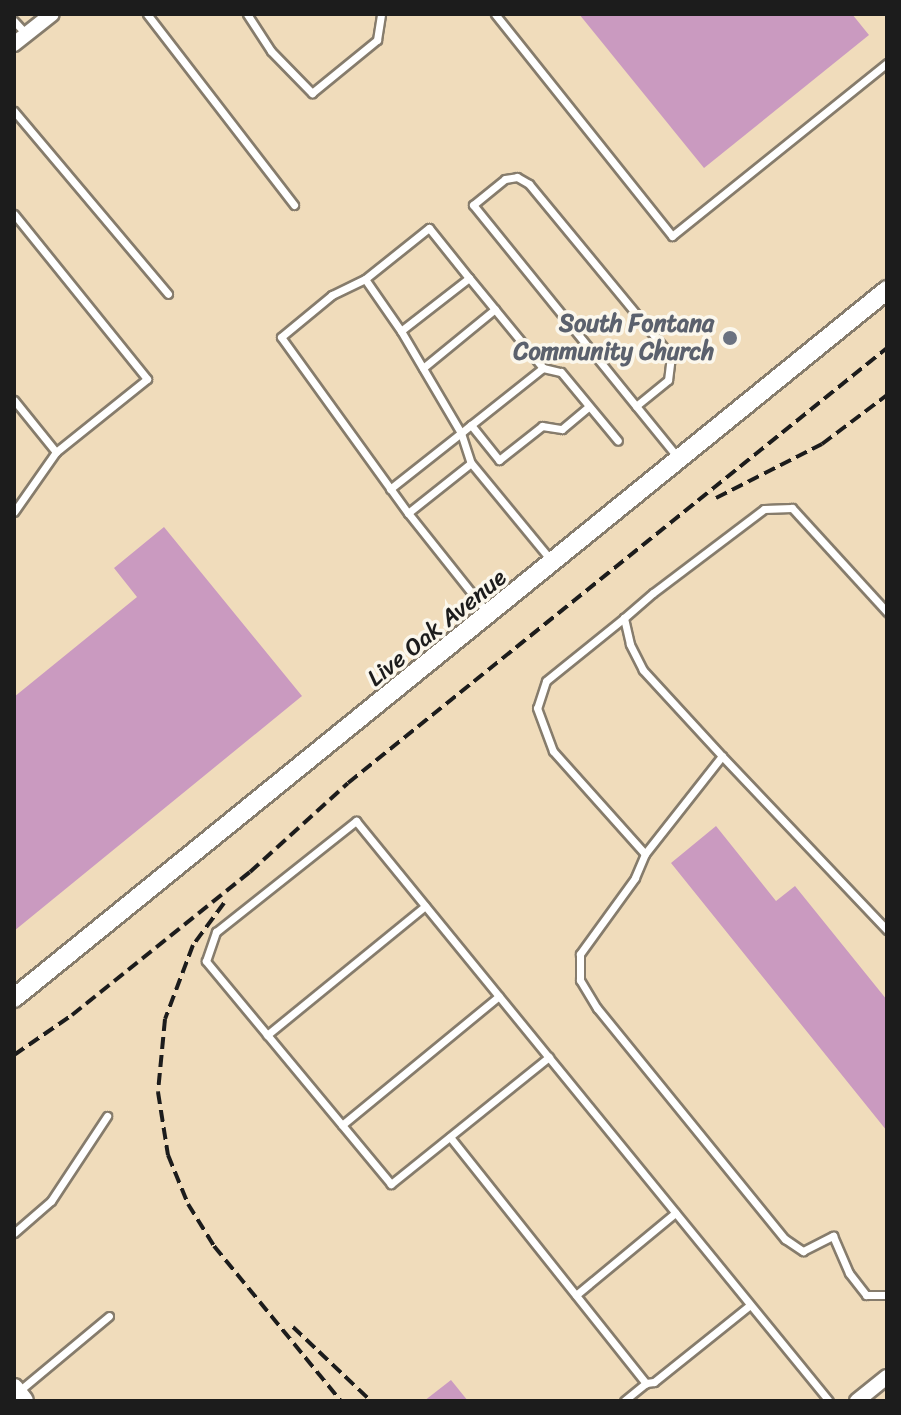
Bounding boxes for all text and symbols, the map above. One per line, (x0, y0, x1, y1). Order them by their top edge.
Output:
place label: South Fontana Community Church (513, 310, 714, 366)
marker: South Fontana Community Church (721, 329, 739, 347)
street label: Live Oak Avenue (362, 563, 512, 693)

